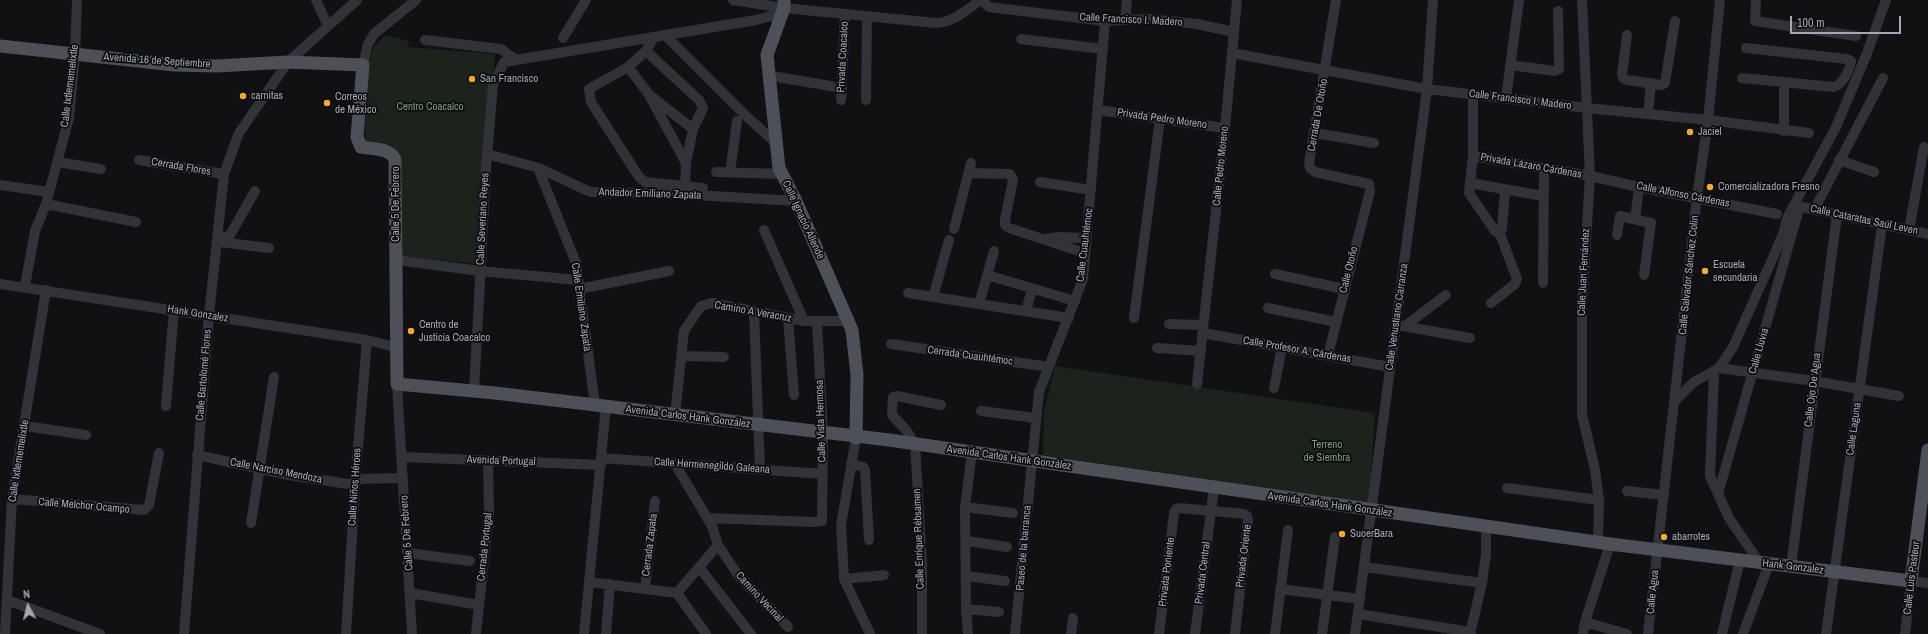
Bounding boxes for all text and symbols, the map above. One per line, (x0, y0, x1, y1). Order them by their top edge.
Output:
scale bar (1792, 8, 1903, 34)
street label: Calle Francisco I. Madero (1079, 11, 1183, 29)
text: 100 m (1797, 15, 1824, 31)
street label: Privada Coacalco (835, 21, 851, 93)
street label: Calle Ixtlememelixtle (58, 44, 82, 128)
street label: Avenida 16 de Septiembre (103, 51, 211, 71)
place label: San Francisco (480, 72, 538, 86)
marker: San Francisco (467, 74, 477, 84)
street label: Cerrada De Otoño (1305, 78, 1331, 152)
street label: Calle Francisco I. Madero (1468, 87, 1572, 113)
place label: carnitas (251, 89, 283, 103)
place label: Correos de México (335, 90, 377, 116)
marker: carnitas (238, 91, 248, 101)
marker: Correos de México (322, 98, 332, 108)
park label: Centro Coacalco (396, 100, 464, 114)
street label: Privada Pedro Moreno (1116, 106, 1208, 132)
street label: Calle Pedro Moreno (1210, 125, 1232, 207)
place label: Jaciel (1698, 125, 1722, 139)
marker: Jaciel (1685, 127, 1695, 137)
street label: Privada Lázaro Cárdenas (1479, 151, 1583, 181)
street label: Cerrada Flores (150, 155, 212, 179)
street label: Calle 5 De Febrero (389, 166, 403, 242)
street label: Calle Severiano Reyes (474, 173, 492, 265)
street label: Calle Ignacio Allende (779, 179, 827, 261)
street label: Calle Alfonso Cárdenas (1635, 179, 1731, 211)
place label: Comercializadora Fresno (1718, 180, 1820, 194)
marker: Comercializadora Fresno (1705, 182, 1715, 192)
street label: Andador Emiliano Zapata (598, 186, 702, 202)
street label: Calle Cataratas Saúl Leven (1809, 202, 1919, 238)
street label: Calle Cuauhtémoc (1074, 207, 1096, 283)
street label: Calle Salvador Sánchez Colín (1676, 215, 1702, 335)
street label: Calle Juan Fernández (1575, 228, 1593, 316)
street label: Calle Otoño (1337, 245, 1361, 295)
place label: Escuela secundaria (1713, 258, 1758, 284)
street label: Calle Emiliano Zapata (568, 262, 594, 352)
street label: Calle Venustiano Carranza (1383, 263, 1411, 371)
marker: Escuela secundaria (1700, 266, 1710, 276)
street label: Camino A Veracruz (713, 299, 793, 325)
street label: Hank Gonzalez (167, 303, 229, 325)
place label: Centro de Justicia Coacalco (419, 318, 490, 344)
marker: Centro de Justicia Coacalco (406, 326, 416, 336)
street label: Calle Lluvia (1746, 327, 1772, 375)
street label: Calle Bartolomé Flores (193, 329, 215, 421)
street label: Calle Profesor A. Cárdenas (1242, 334, 1352, 366)
street label: Cerrada Cuauhtémoc (926, 343, 1014, 369)
street label: Calle Ojo De Agua (1802, 352, 1824, 428)
street label: Calle Vista Hermosa (813, 380, 829, 462)
street label: Calle Laguna (1844, 402, 1864, 456)
street label: Avenida Carlos Hank González (625, 403, 751, 431)
street label: Calle Ixtlememelixtle (6, 419, 32, 503)
park label: Terreno de Siembra (1304, 438, 1350, 464)
street label: Avenida Carlos Hank González (946, 443, 1072, 473)
street label: Calle Niños Héroes (346, 448, 364, 526)
street label: Avenida Portugal (466, 453, 536, 469)
street label: Calle Hermenegildo Galeana (654, 455, 770, 477)
street label: Calle Narciso Mendoza (229, 456, 323, 486)
street label: Calle Enrique Rébsamen (911, 488, 927, 590)
street label: Avenida Carlos Hank González (1267, 490, 1393, 520)
street label: Calle Melchor Ocampo (38, 495, 130, 517)
street label: Calle 5 De Febrero (398, 495, 416, 571)
street label: Paseo de la barranca (1014, 505, 1034, 591)
street label: Cerrada Portugal (475, 512, 495, 582)
street label: Cerrada Zapata (640, 513, 660, 577)
street label: Privada Oriente (1234, 524, 1254, 588)
place label: SuoerBara (1350, 527, 1393, 541)
marker: SuoerBara (1337, 529, 1347, 539)
place label: abarrotes (1672, 530, 1710, 544)
marker: abarrotes (1659, 532, 1669, 542)
street label: Privada Poniente (1156, 537, 1178, 607)
street label: Privada Central (1193, 541, 1213, 605)
street label: Calle Luis Pasteur (1901, 541, 1923, 615)
street label: Hank Gonzalez (1762, 557, 1824, 577)
street label: Camino Vecinal (732, 569, 786, 625)
street label: Calle Agua (1644, 569, 1662, 615)
north arrow (8, 586, 48, 626)
text: N (22, 587, 31, 601)

